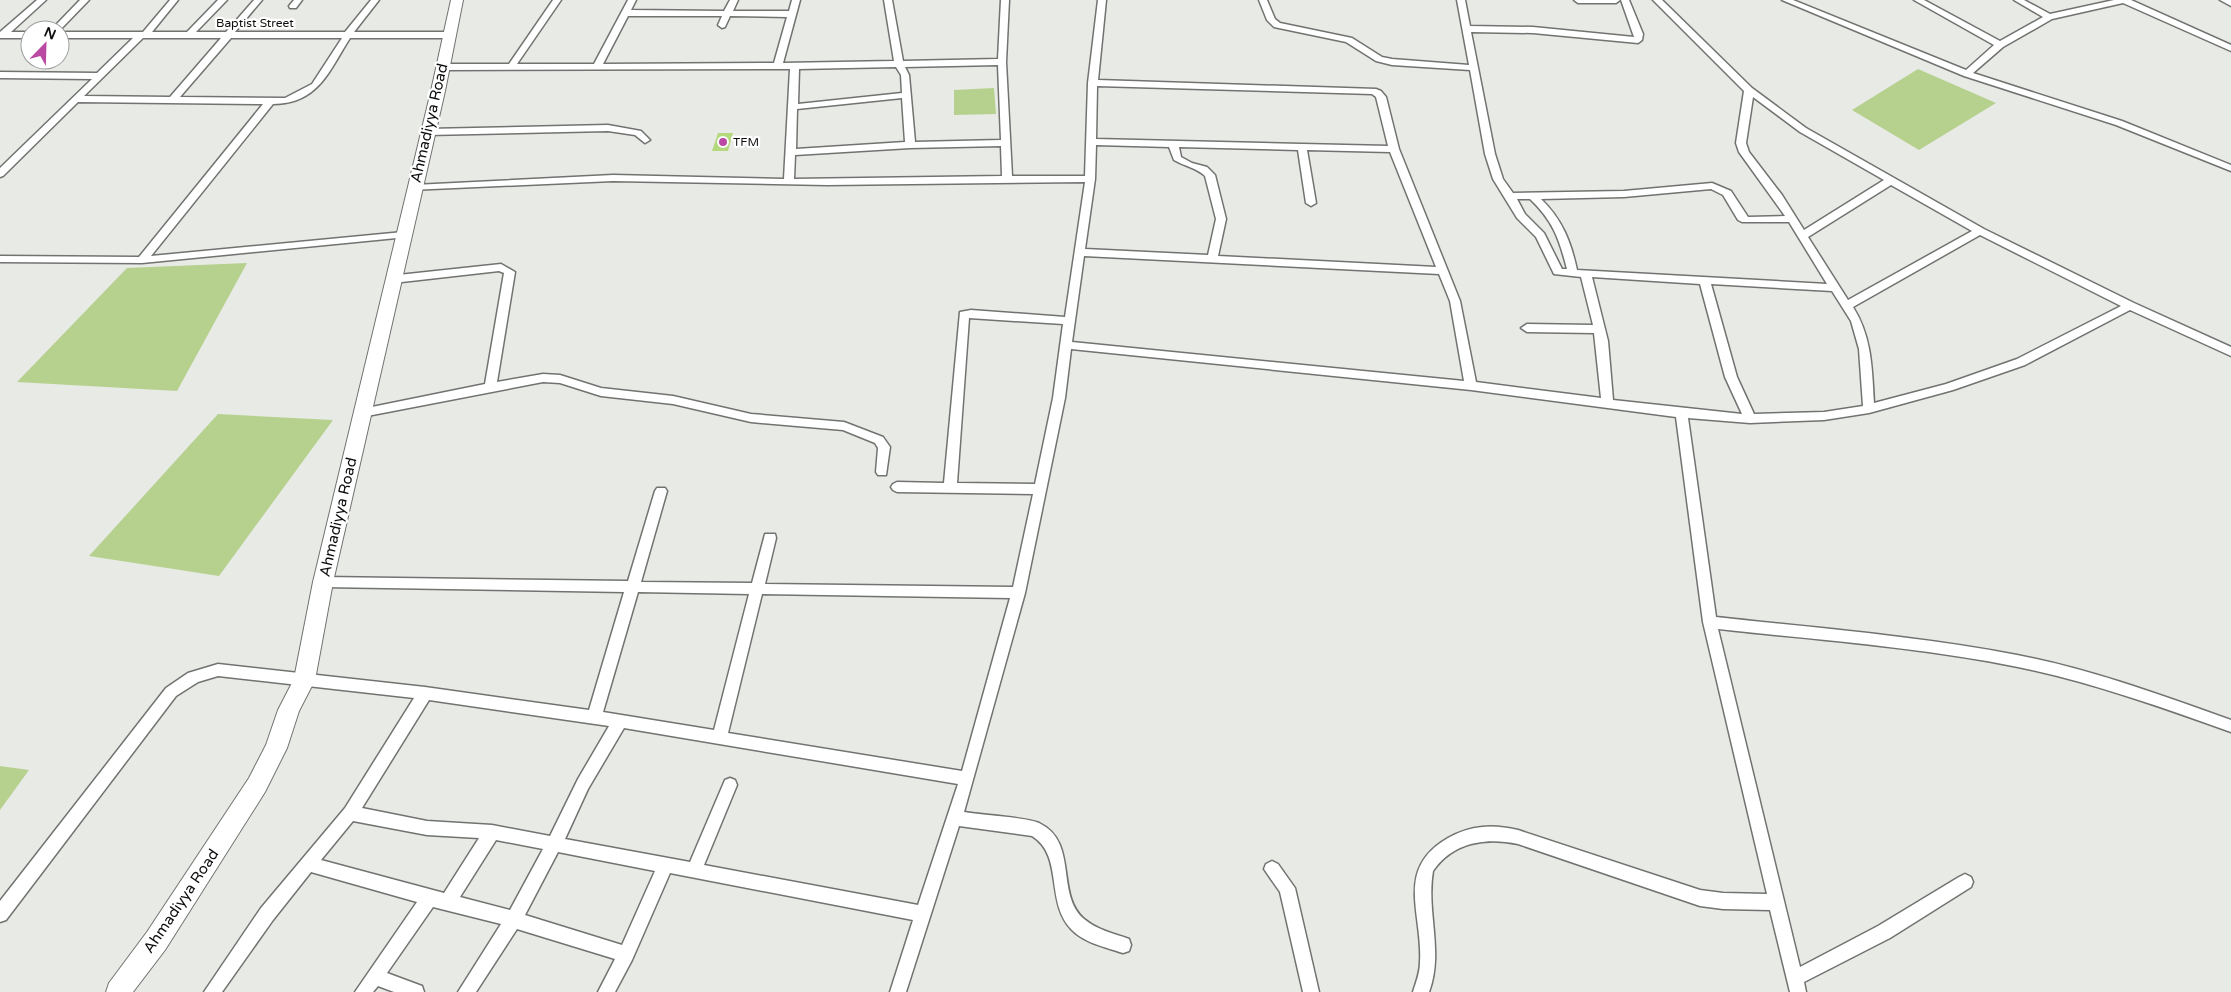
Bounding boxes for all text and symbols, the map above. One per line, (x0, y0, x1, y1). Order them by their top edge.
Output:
street label: Baptist Street (216, 16, 294, 30)
north arrow (20, 20, 70, 70)
text: N (41, 23, 58, 44)
street label: Ahmadiyya Road (407, 62, 451, 184)
place label: TFM (733, 135, 759, 149)
marker: TFM (717, 136, 729, 148)
street label: Ahmadiyya Road (316, 456, 360, 578)
street label: Ahmadiyya Road (140, 846, 222, 956)

